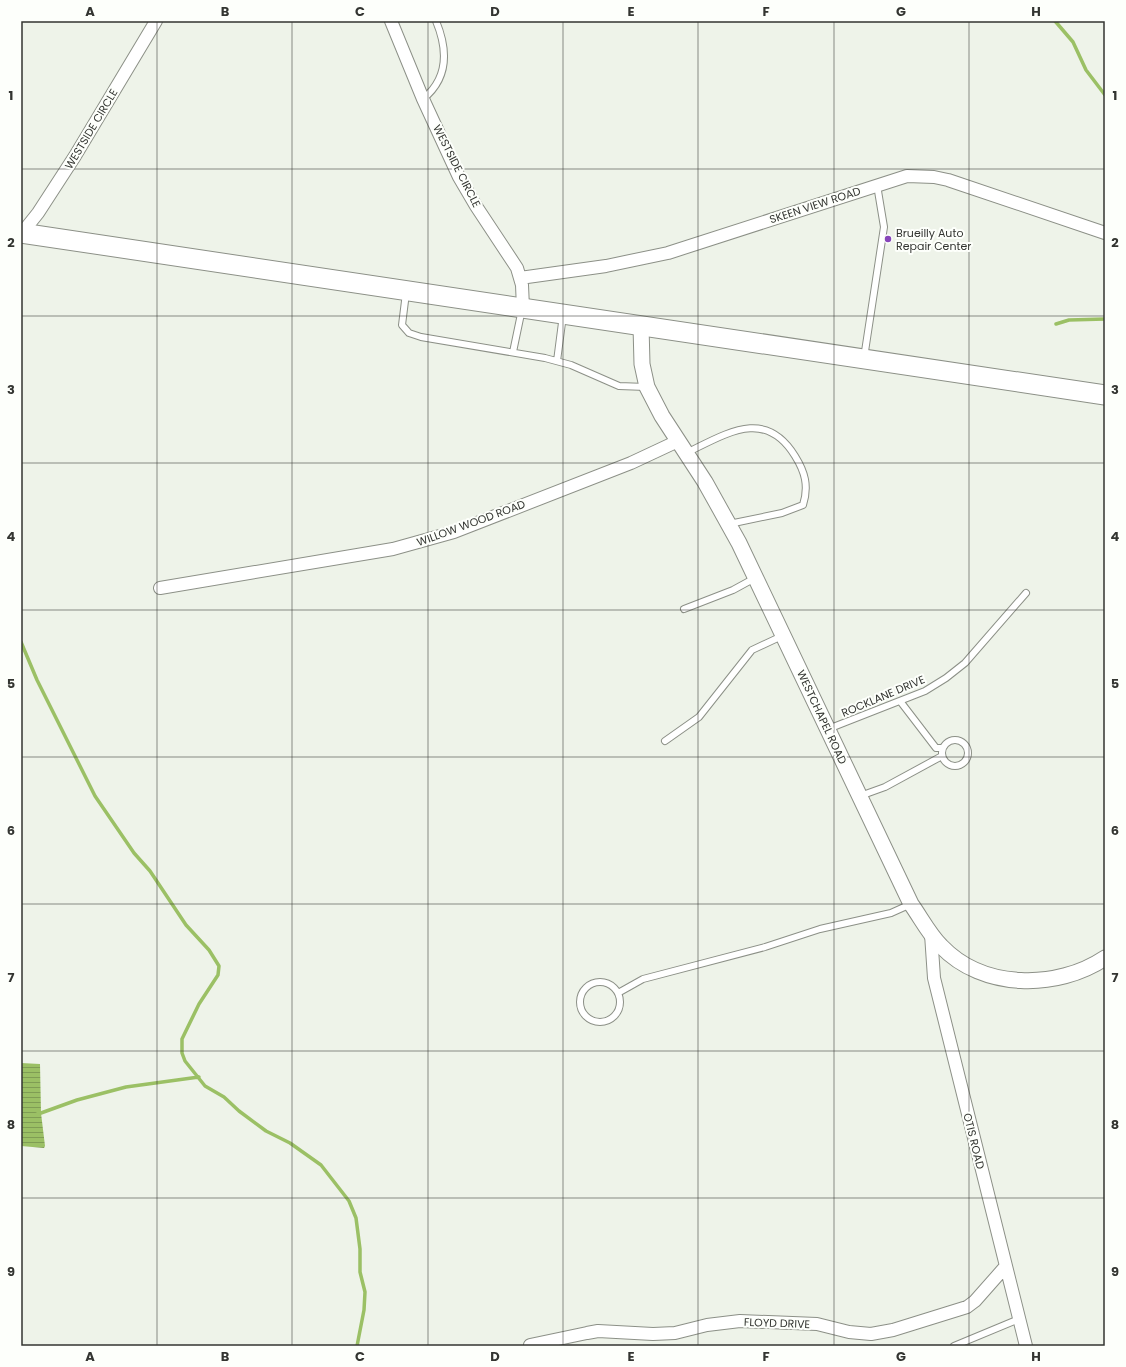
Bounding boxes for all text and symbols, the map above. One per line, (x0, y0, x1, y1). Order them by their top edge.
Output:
text: A (85, 2, 95, 21)
text: B (221, 2, 230, 21)
text: C (355, 2, 365, 21)
text: D (490, 2, 500, 21)
text: E (627, 2, 635, 21)
text: F (762, 2, 770, 21)
text: G (896, 2, 906, 21)
text: H (1031, 2, 1041, 21)
text: 1 (9, 86, 13, 105)
street label: WESTSIDE CIRCLE (61, 86, 121, 172)
text: 1 (1113, 86, 1117, 105)
street label: WESTSIDE CIRCLE (429, 122, 485, 210)
street label: SKEEN VIEW ROAD (767, 183, 863, 227)
place label: Brueilly Auto Repair Center (896, 225, 971, 254)
text: 2 (7, 233, 15, 252)
text: 2 (1111, 233, 1119, 252)
marker: Brueilly Auto Repair Center (883, 234, 893, 244)
text: 3 (7, 380, 15, 399)
text: 3 (1111, 380, 1119, 399)
street label: WILLOW WOOD ROAD (414, 496, 528, 550)
text: 4 (7, 527, 16, 546)
text: 4 (1111, 527, 1120, 546)
street label: WESTCHAPEL ROAD (793, 667, 851, 767)
street label: ROCKLANE DRIVE (839, 671, 927, 721)
text: 5 (7, 674, 15, 693)
text: 5 (1111, 674, 1119, 693)
text: 6 (7, 821, 15, 840)
text: 6 (1111, 821, 1119, 840)
text: 7 (8, 968, 15, 987)
text: 7 (1112, 968, 1119, 987)
street label: OTIS ROAD (959, 1111, 989, 1171)
text: 8 (7, 1115, 15, 1134)
text: 8 (1111, 1115, 1119, 1134)
text: 9 (7, 1262, 15, 1281)
text: 9 (1111, 1262, 1119, 1281)
street label: FLOYD DRIVE (744, 1314, 810, 1332)
text: A (85, 1347, 95, 1366)
text: B (221, 1347, 230, 1366)
text: C (355, 1347, 365, 1366)
text: D (490, 1347, 500, 1366)
text: E (627, 1347, 635, 1366)
text: F (762, 1347, 770, 1366)
text: G (896, 1347, 906, 1366)
text: H (1031, 1347, 1041, 1366)

